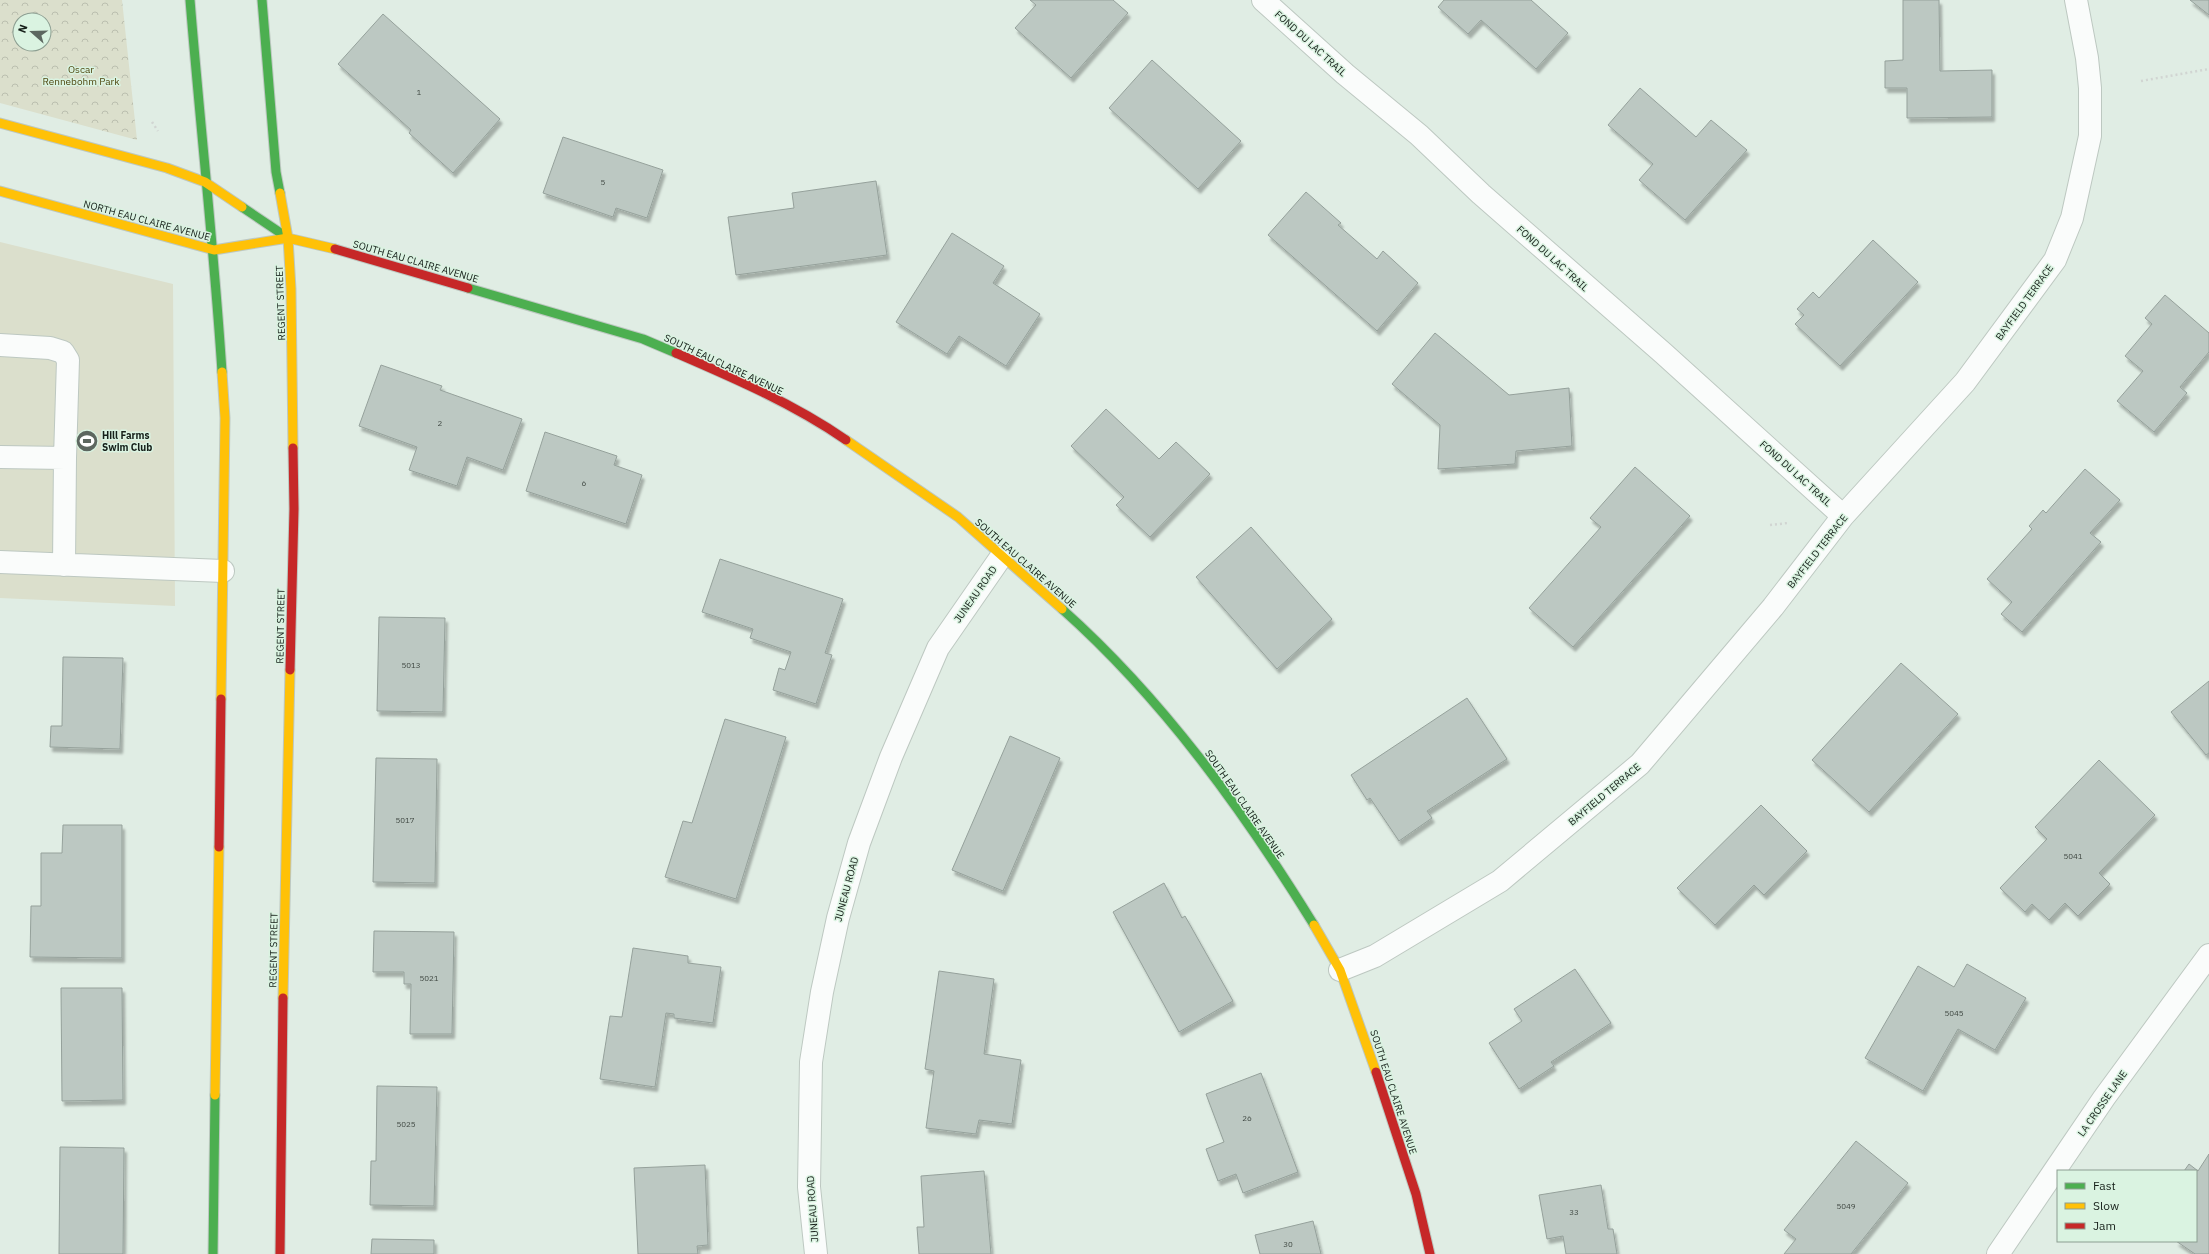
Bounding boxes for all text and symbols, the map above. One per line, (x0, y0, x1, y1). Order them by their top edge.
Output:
street label: FOND DU LAC TRAIL (1272, 8, 1349, 79)
north arrow (12, 12, 52, 52)
text: N (15, 22, 31, 35)
park label: Oscar Rennebohm Park (43, 63, 120, 88)
house number: 1 (417, 87, 422, 97)
house number: 5 (601, 177, 606, 187)
street label: NORTH EAU CLAIRE AVENUE (82, 197, 212, 244)
street label: FOND DU LAC TRAIL (1514, 223, 1591, 294)
street label: SOUTH EAU CLAIRE AVENUE (352, 237, 480, 286)
street label: BAYFIELD TERRACE (1993, 262, 2056, 343)
street label: REGENT STREET (273, 265, 288, 341)
street label: SOUTH EAU CLAIRE AVENUE (662, 331, 786, 398)
house number: 2 (438, 418, 443, 428)
sports icon: Hill Farms Swim Club (74, 428, 100, 454)
place label: Hill Farms Swim Club (102, 429, 152, 454)
street label: FOND DU LAC TRAIL (1757, 438, 1834, 509)
house number: 6 (582, 478, 587, 488)
street label: BAYFIELD TERRACE (1784, 512, 1850, 591)
street label: SOUTH EAU CLAIRE AVENUE (972, 516, 1079, 611)
street label: JUNEAU ROAD (951, 563, 1000, 625)
street label: REGENT STREET (273, 588, 288, 664)
house number: 5013 (401, 660, 421, 670)
street label: SOUTH EAU CLAIRE AVENUE (1202, 747, 1287, 861)
street label: BAYFIELD TERRACE (1566, 760, 1643, 828)
house number: 5017 (395, 815, 415, 825)
house number: 5041 (2063, 851, 2083, 861)
street label: JUNEAU ROAD (832, 855, 861, 923)
street label: REGENT STREET (266, 912, 281, 988)
house number: 5021 (419, 973, 439, 983)
house number: 5045 (1944, 1008, 1964, 1018)
street label: SOUTH EAU CLAIRE AVENUE (1367, 1028, 1420, 1156)
street label: LA CROSSE LANE (2075, 1068, 2130, 1139)
house number: 26 (1242, 1113, 1252, 1123)
house number: 5025 (396, 1119, 416, 1129)
legend (2057, 1170, 2197, 1242)
street label: JUNEAU ROAD (804, 1175, 821, 1243)
text: Fast (2093, 1178, 2116, 1193)
text: Slow (2093, 1198, 2119, 1213)
house number: 5049 (1836, 1201, 1856, 1211)
house number: 33 (1569, 1207, 1579, 1217)
text: Jam (2093, 1218, 2116, 1233)
house number: 30 (1283, 1239, 1293, 1249)

